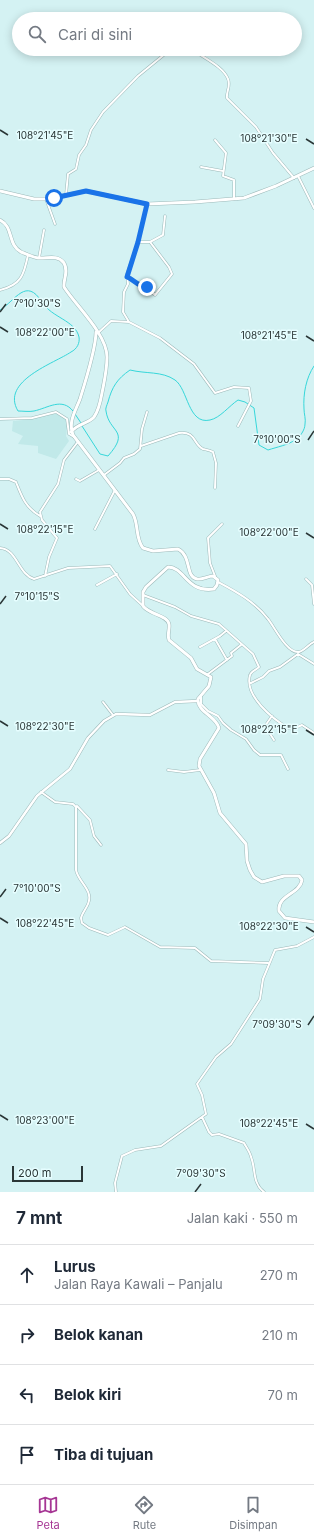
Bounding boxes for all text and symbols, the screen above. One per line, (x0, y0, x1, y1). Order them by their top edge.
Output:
search box (12, 12, 302, 56)
icon: search (26, 23, 48, 45)
text: Cari di sini (58, 25, 132, 44)
text: 108°21'45"E (17, 129, 73, 141)
text: 108°21'30"E (240, 132, 298, 144)
route start (45, 189, 63, 207)
route end (138, 278, 156, 296)
text: 7°10'30"S (13, 297, 61, 309)
text: 108°22'00"E (15, 326, 75, 338)
text: 108°21'45"E (241, 329, 297, 341)
text: 7°10'00"S (253, 433, 301, 445)
text: 108°22'15"E (17, 523, 73, 535)
text: 108°22'00"E (239, 526, 299, 538)
text: 7°10'15"S (15, 590, 59, 602)
text: 108°22'30"E (15, 720, 75, 732)
text: 108°22'15"E (241, 723, 297, 735)
text: 7°10'00"S (13, 882, 61, 894)
text: 108°22'45"E (16, 917, 74, 929)
text: 108°22'30"E (239, 920, 299, 932)
text: 7°09'30"S (252, 1018, 302, 1030)
text: 108°23'00"E (15, 1114, 75, 1126)
text: 108°22'45"E (240, 1117, 298, 1129)
scale bar (12, 1164, 83, 1183)
text: 200 m (18, 1166, 51, 1180)
text: 7°09'30"S (176, 1167, 226, 1179)
text: 7 mnt (16, 1208, 62, 1228)
text: Jalan kaki · 550 m (187, 1210, 298, 1226)
text: Lurus (54, 1257, 96, 1276)
icon: ahead (16, 1264, 38, 1286)
text: 270 m (260, 1267, 298, 1283)
text: Jalan Raya Kawali – Panjalu (54, 1276, 223, 1292)
icon: right (16, 1324, 38, 1346)
text: Belok kanan (54, 1325, 143, 1344)
text: 210 m (262, 1327, 298, 1343)
icon: left (16, 1384, 38, 1406)
text: Belok kiri (54, 1385, 121, 1404)
text: 70 m (268, 1387, 298, 1403)
icon: arrive (16, 1444, 38, 1466)
text: Tiba di tujuan (54, 1445, 153, 1464)
tab: Peta (37, 1494, 60, 1532)
tab: Rute (133, 1494, 156, 1532)
tab: Disimpan (229, 1494, 277, 1532)

